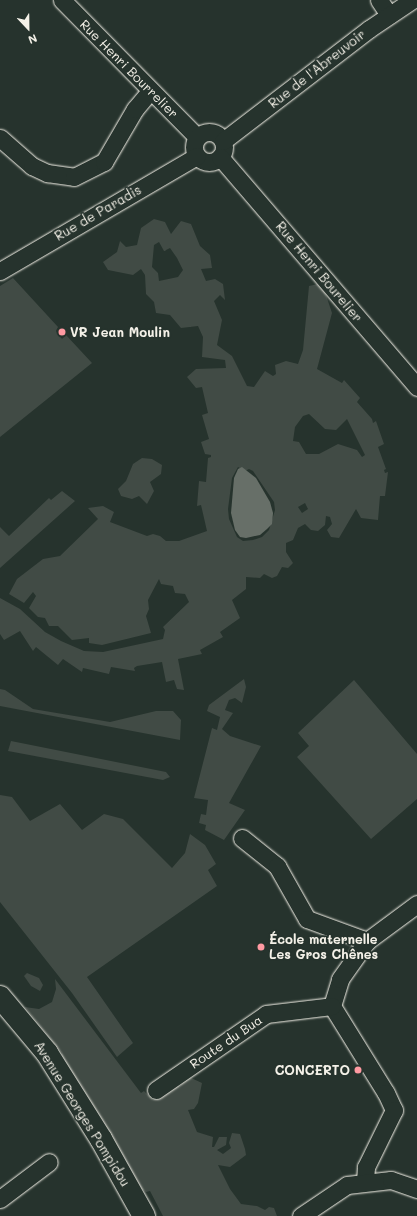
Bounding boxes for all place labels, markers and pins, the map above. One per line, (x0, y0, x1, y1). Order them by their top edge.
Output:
place label: VR Jean Moulin (70, 324, 170, 340)
marker: VR Jean Moulin (57, 327, 67, 337)
place label: École maternelle Les Gros Chênes (269, 932, 378, 963)
marker: École maternelle Les Gros Chênes (256, 942, 266, 952)
place label: CONCERTO (275, 1062, 350, 1078)
marker: CONCERTO (353, 1065, 363, 1075)

